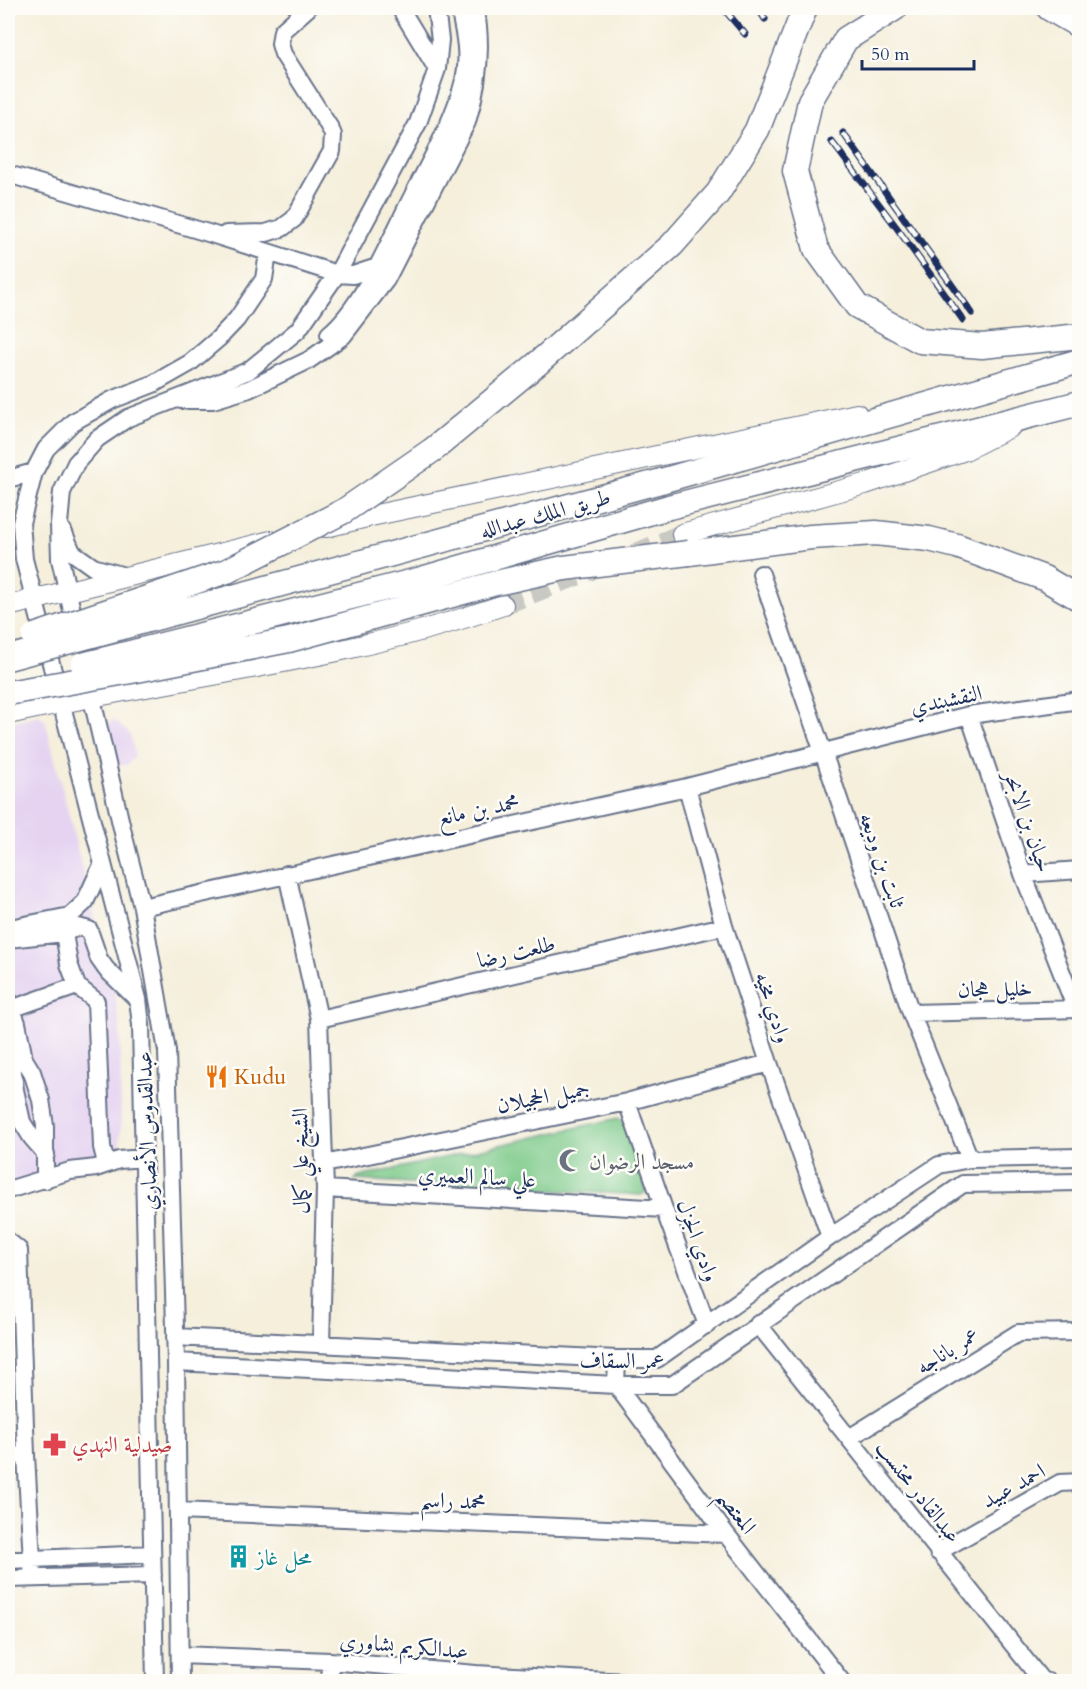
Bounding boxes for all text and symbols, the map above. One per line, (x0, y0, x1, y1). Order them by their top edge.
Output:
scale bar (862, 33, 974, 71)
text: 50 m (871, 42, 910, 67)
street label: طريق الملك عبدالله (477, 482, 614, 546)
street label: النقشبندي (908, 678, 985, 724)
street label: حيان بن الابحر (996, 764, 1060, 876)
street label: محمد بن مانع (434, 787, 523, 837)
street label: ثابت بن وديعه (852, 809, 913, 913)
street label: طلعت رضا (474, 928, 558, 976)
street label: وادي مخيه (746, 968, 799, 1047)
street label: خليل هجان (957, 973, 1033, 1005)
street label: عبدالقدوس الأنصاري (128, 1051, 167, 1211)
place label: Kudu (234, 1062, 286, 1092)
restaurant icon: Kudu (203, 1063, 229, 1089)
street label: جميل الحجيلان (494, 1073, 592, 1121)
street label: الشيخ علي كمال (285, 1107, 323, 1214)
place label: مسجد الرضوان (589, 1147, 694, 1177)
mosque icon: مسجد الرضوان (558, 1148, 584, 1174)
street label: علي سالم العميري (417, 1159, 537, 1201)
street label: وادي الجزل (667, 1195, 727, 1286)
street label: عمر باناجه (910, 1320, 985, 1382)
street label: عمر السقاف (579, 1346, 665, 1376)
place label: صيدلية النهدي (72, 1430, 172, 1462)
pharmacy icon: صيدلية النهدي (41, 1431, 67, 1457)
street label: عبدالقادر محتسب (868, 1434, 968, 1549)
street label: احمد عبيد (976, 1456, 1051, 1516)
street label: المعتصم (704, 1483, 763, 1544)
street label: محمد راسم (419, 1485, 486, 1523)
place label: محل غاز (254, 1543, 312, 1573)
building icon: محل غاز (225, 1544, 251, 1570)
street label: عبدالكريم بشاوري (338, 1625, 470, 1671)

